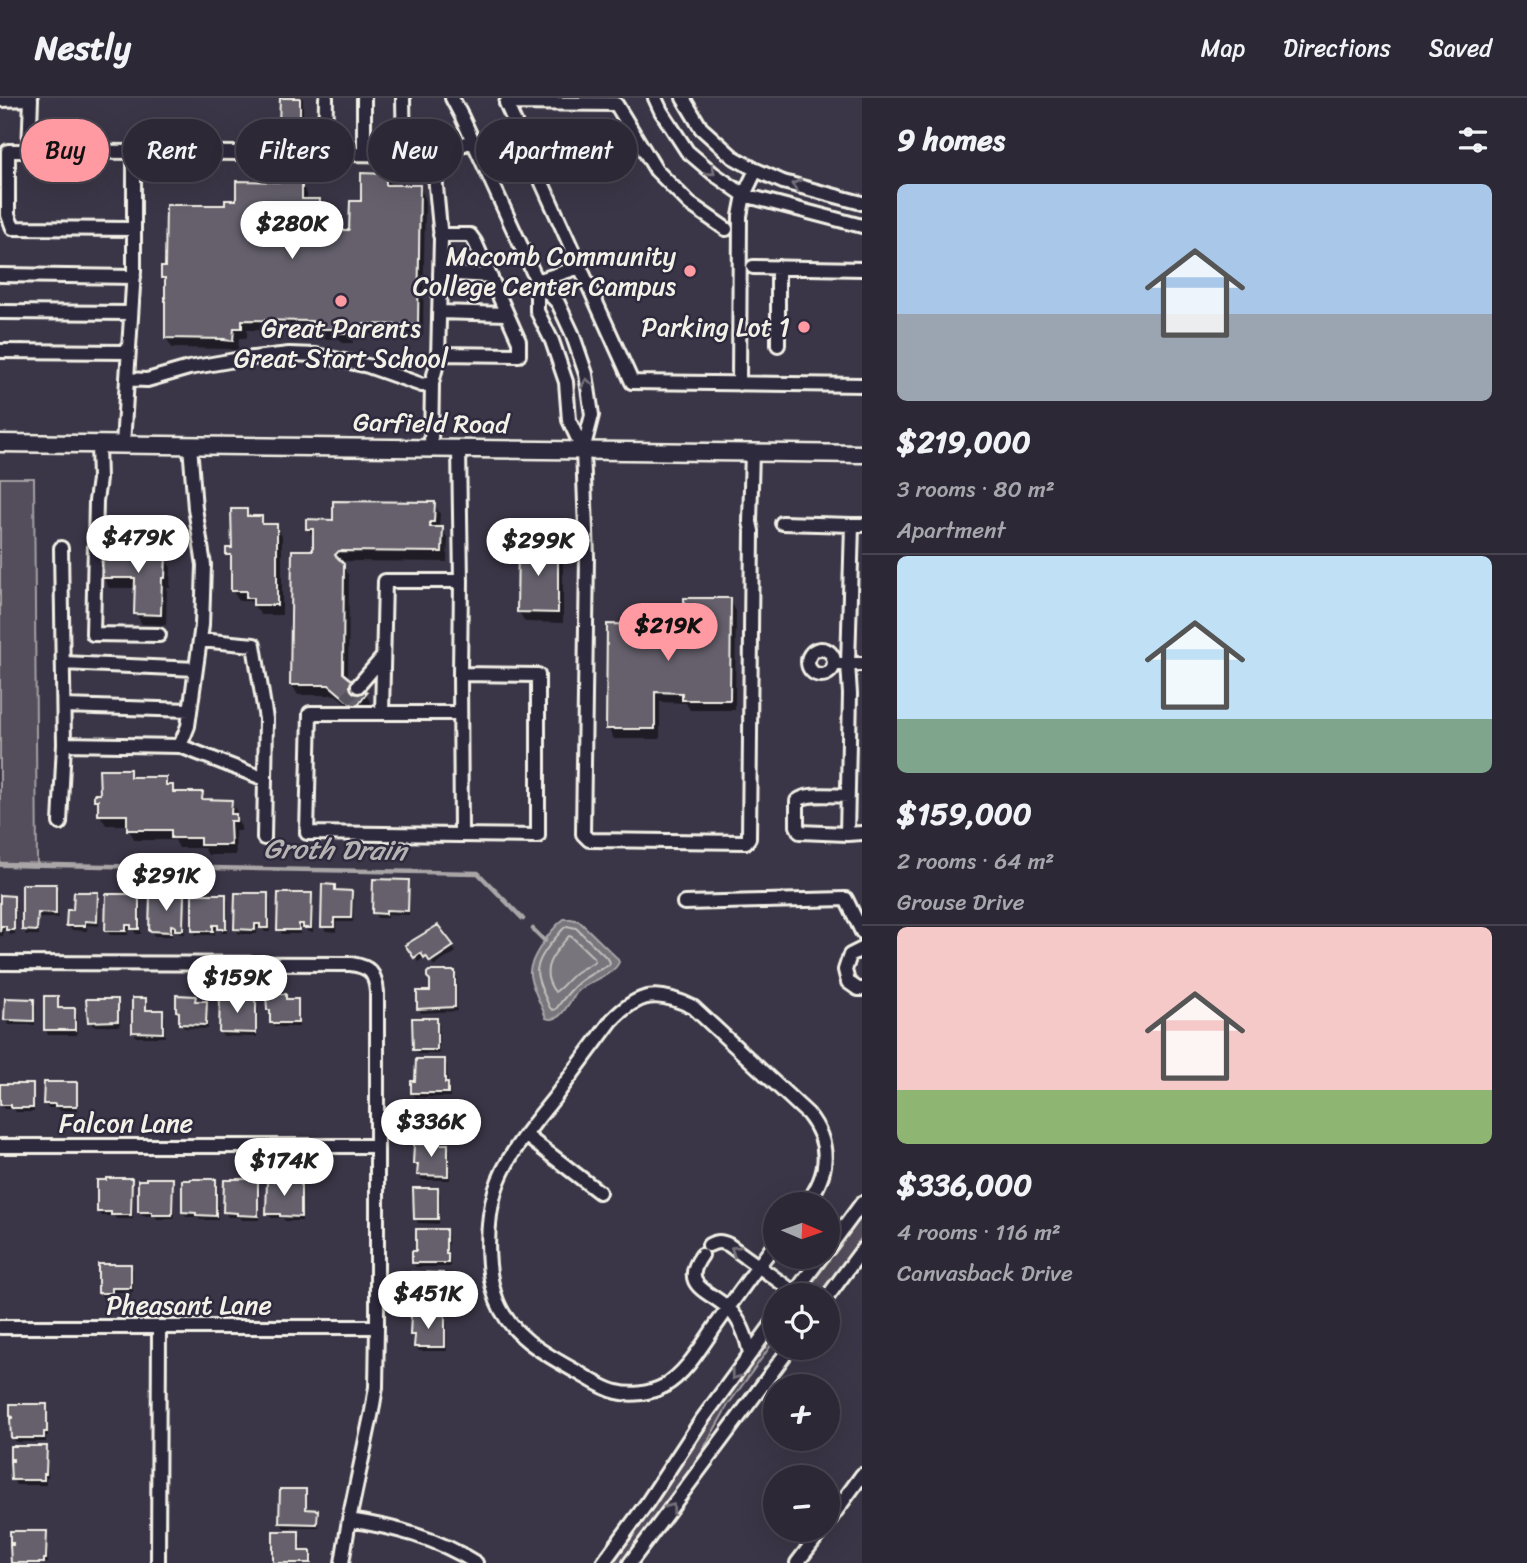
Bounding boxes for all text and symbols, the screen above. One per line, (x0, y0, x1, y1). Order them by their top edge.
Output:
text: Nestly (35, 19, 131, 77)
text: Map (1201, 27, 1245, 69)
text: Directions (1283, 27, 1391, 69)
text: Saved (1429, 27, 1492, 69)
text: 9 homes (897, 113, 1005, 167)
chip: Buy (21, 119, 109, 182)
chip: Rent (123, 119, 222, 182)
chip: Filters (236, 119, 354, 182)
chip: New (368, 119, 462, 182)
chip: Apartment (476, 119, 637, 182)
icon: filters (1454, 121, 1492, 159)
one-way arrow (702, 163, 715, 175)
one-way arrow (790, 179, 802, 193)
pin: $280K (243, 202, 341, 261)
text: $280K (256, 203, 328, 244)
icon: home (1132, 230, 1258, 356)
place label: Macomb Community College Center Campus (413, 233, 676, 309)
marker: Macomb Community College Center Campus (682, 263, 698, 279)
marker: Great Parents Great Start School (333, 293, 349, 309)
place label: Parking Lot 1 (641, 304, 790, 350)
place label: Great Parents Great Start School (234, 305, 449, 381)
marker: Parking Lot 1 (796, 319, 812, 335)
one-way arrow (580, 377, 595, 389)
street label: Garfield Road (353, 399, 512, 447)
text: $219,000 (897, 415, 1031, 469)
text: 3 rooms · 80 m² (897, 469, 1055, 510)
text: Apartment (897, 510, 1006, 551)
pin: $479K (89, 516, 187, 575)
text: $479K (102, 517, 174, 558)
pin: $299K (489, 518, 587, 578)
text: $299K (503, 520, 573, 561)
icon: home (1132, 602, 1258, 728)
pin: $219K (619, 603, 717, 663)
text: $219K (635, 605, 701, 646)
text: $159,000 (897, 787, 1032, 841)
water label: Groth Drain (263, 824, 410, 875)
text: 2 rooms · 64 m² (897, 841, 1054, 882)
pin: $291K (117, 854, 215, 913)
text: $291K (133, 855, 199, 896)
text: Grouse Drive (897, 882, 1024, 923)
pin: $159K (188, 956, 286, 1015)
text: $159K (203, 957, 271, 998)
icon: home (1132, 973, 1258, 1099)
street label: Falcon Lane (59, 1100, 193, 1146)
pin: $336K (382, 1100, 480, 1159)
text: $336K (397, 1101, 465, 1142)
pin: $174K (235, 1138, 333, 1198)
text: $174K (251, 1140, 317, 1181)
text: $336,000 (897, 1158, 1032, 1212)
north arrow (763, 1192, 840, 1269)
map controls (763, 1192, 840, 1542)
text: 4 rooms · 116 m² (897, 1212, 1061, 1253)
one-way arrow (730, 1245, 743, 1258)
text: Canvasback Drive (897, 1253, 1073, 1294)
pin: $451K (379, 1272, 477, 1331)
text: $451K (394, 1273, 462, 1314)
street label: Pheasant Lane (106, 1282, 272, 1328)
button: locate (763, 1283, 840, 1360)
one-way arrow (730, 1367, 743, 1379)
button: + (763, 1374, 840, 1451)
button: − (763, 1465, 840, 1542)
one-way arrow (662, 1503, 675, 1516)

